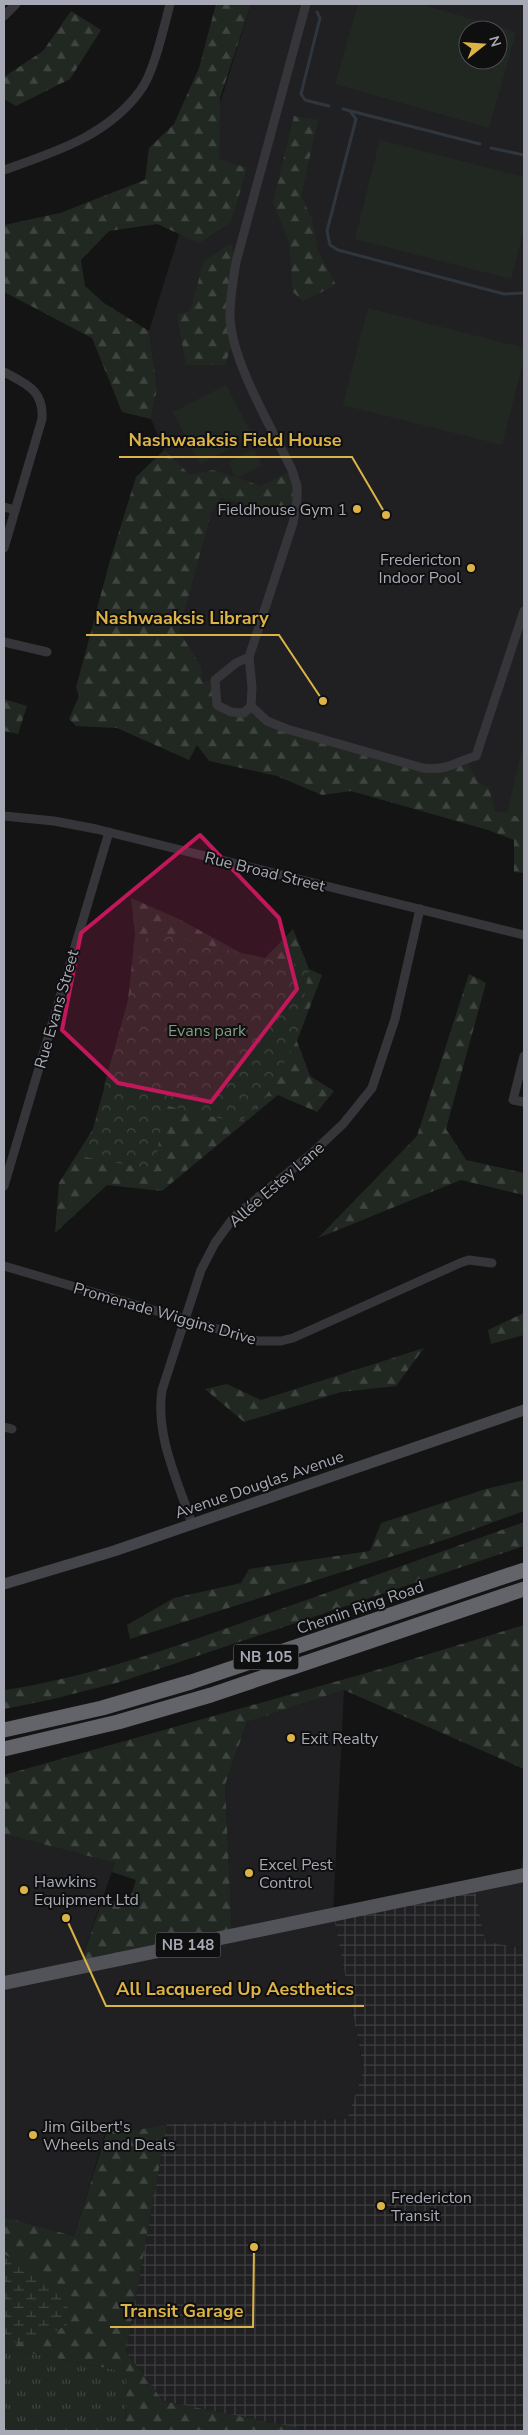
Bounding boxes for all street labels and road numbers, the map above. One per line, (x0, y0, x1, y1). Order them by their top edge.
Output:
street label: Rue Broad Street (202, 846, 328, 898)
street label: Rue Evans Street (29, 947, 85, 1071)
street label: Allée Estey Lane (224, 1137, 329, 1232)
street label: Promenade Wiggins Drive (71, 1277, 259, 1351)
street label: Avenue Douglas Avenue (172, 1446, 347, 1524)
street label: Chemin Ring Road (294, 1576, 427, 1640)
road number: NB 105 (234, 1644, 298, 1670)
road number: NB 148 (156, 1932, 220, 1958)

